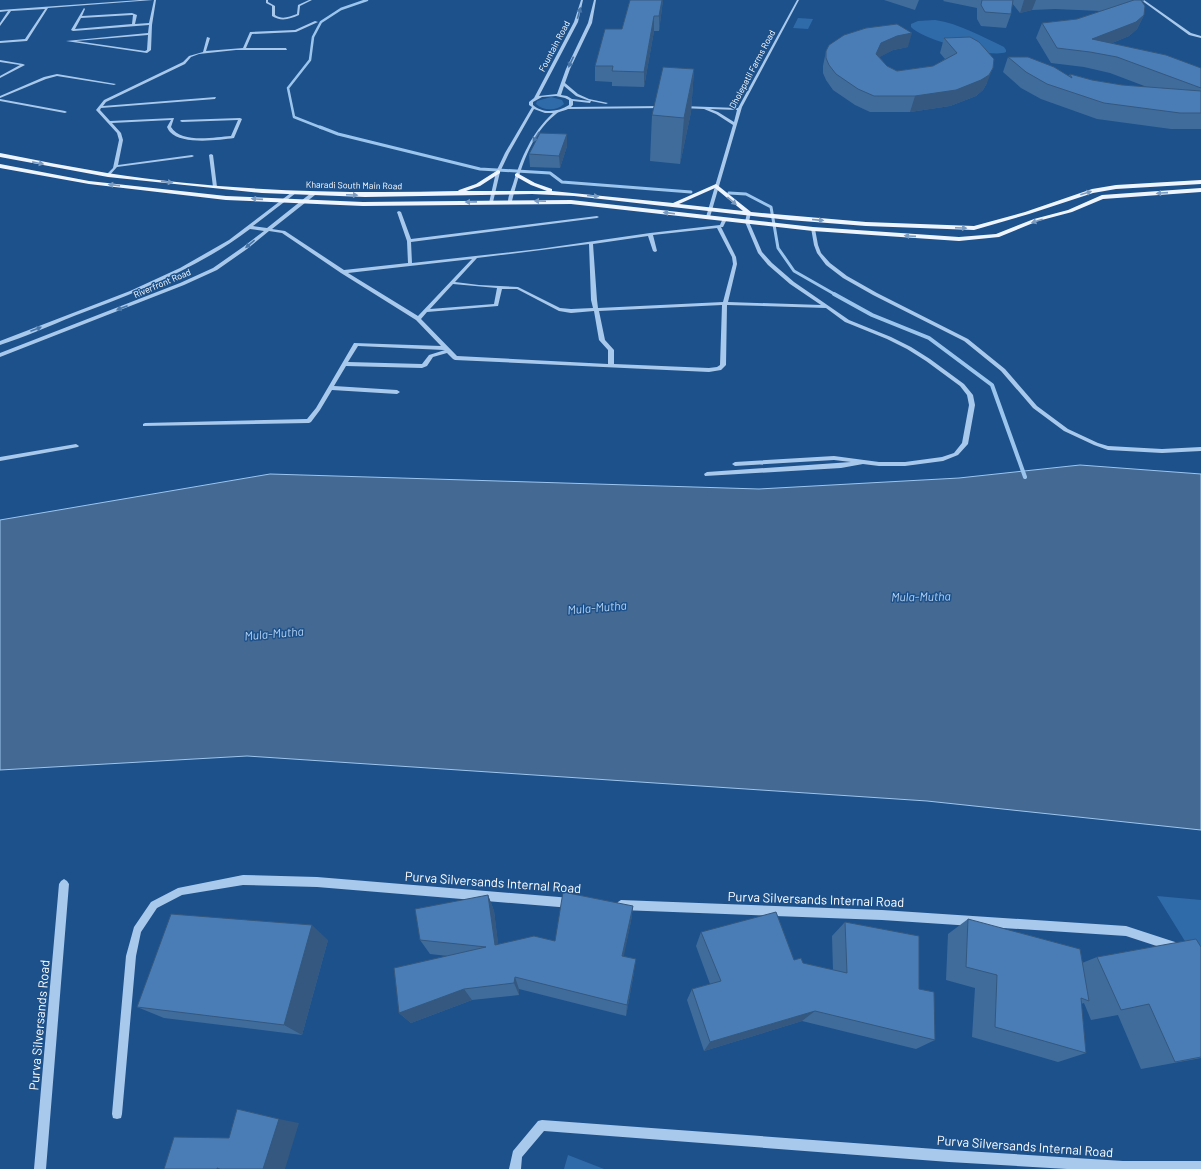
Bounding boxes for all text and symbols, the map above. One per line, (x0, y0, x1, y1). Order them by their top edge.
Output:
one-way arrow (576, 7, 582, 19)
street label: Fountain Road (536, 19, 572, 73)
street label: Dholepatil Farms Road (727, 28, 777, 110)
one-way arrow (568, 57, 574, 68)
one-way arrow (532, 131, 539, 143)
one-way arrow (32, 160, 44, 166)
one-way arrow (161, 179, 173, 185)
street label: Kharadi South Main Road (306, 179, 402, 191)
one-way arrow (108, 182, 120, 189)
one-way arrow (1156, 189, 1168, 196)
one-way arrow (1080, 190, 1092, 196)
one-way arrow (346, 192, 359, 198)
one-way arrow (587, 192, 599, 199)
one-way arrow (251, 196, 263, 203)
one-way arrow (727, 196, 737, 205)
one-way arrow (533, 198, 546, 204)
one-way arrow (464, 199, 477, 205)
one-way arrow (663, 209, 675, 216)
one-way arrow (812, 217, 824, 224)
one-way arrow (1030, 218, 1042, 224)
one-way arrow (955, 224, 967, 231)
one-way arrow (904, 233, 916, 240)
one-way arrow (245, 239, 256, 248)
street label: Riverfront Road (132, 266, 192, 300)
one-way arrow (116, 305, 128, 311)
one-way arrow (31, 326, 43, 332)
water label: Mula-Mutha (891, 588, 951, 604)
water label: Mula-Mutha (567, 597, 627, 617)
water label: Mula-Mutha (244, 623, 304, 643)
street label: Purva Silversands Internal Road (404, 868, 582, 896)
street label: Purva Silversands Internal Road (727, 888, 905, 910)
street label: Purva Silversands Road (25, 959, 53, 1091)
street label: Purva Silversands Internal Road (936, 1132, 1114, 1160)

